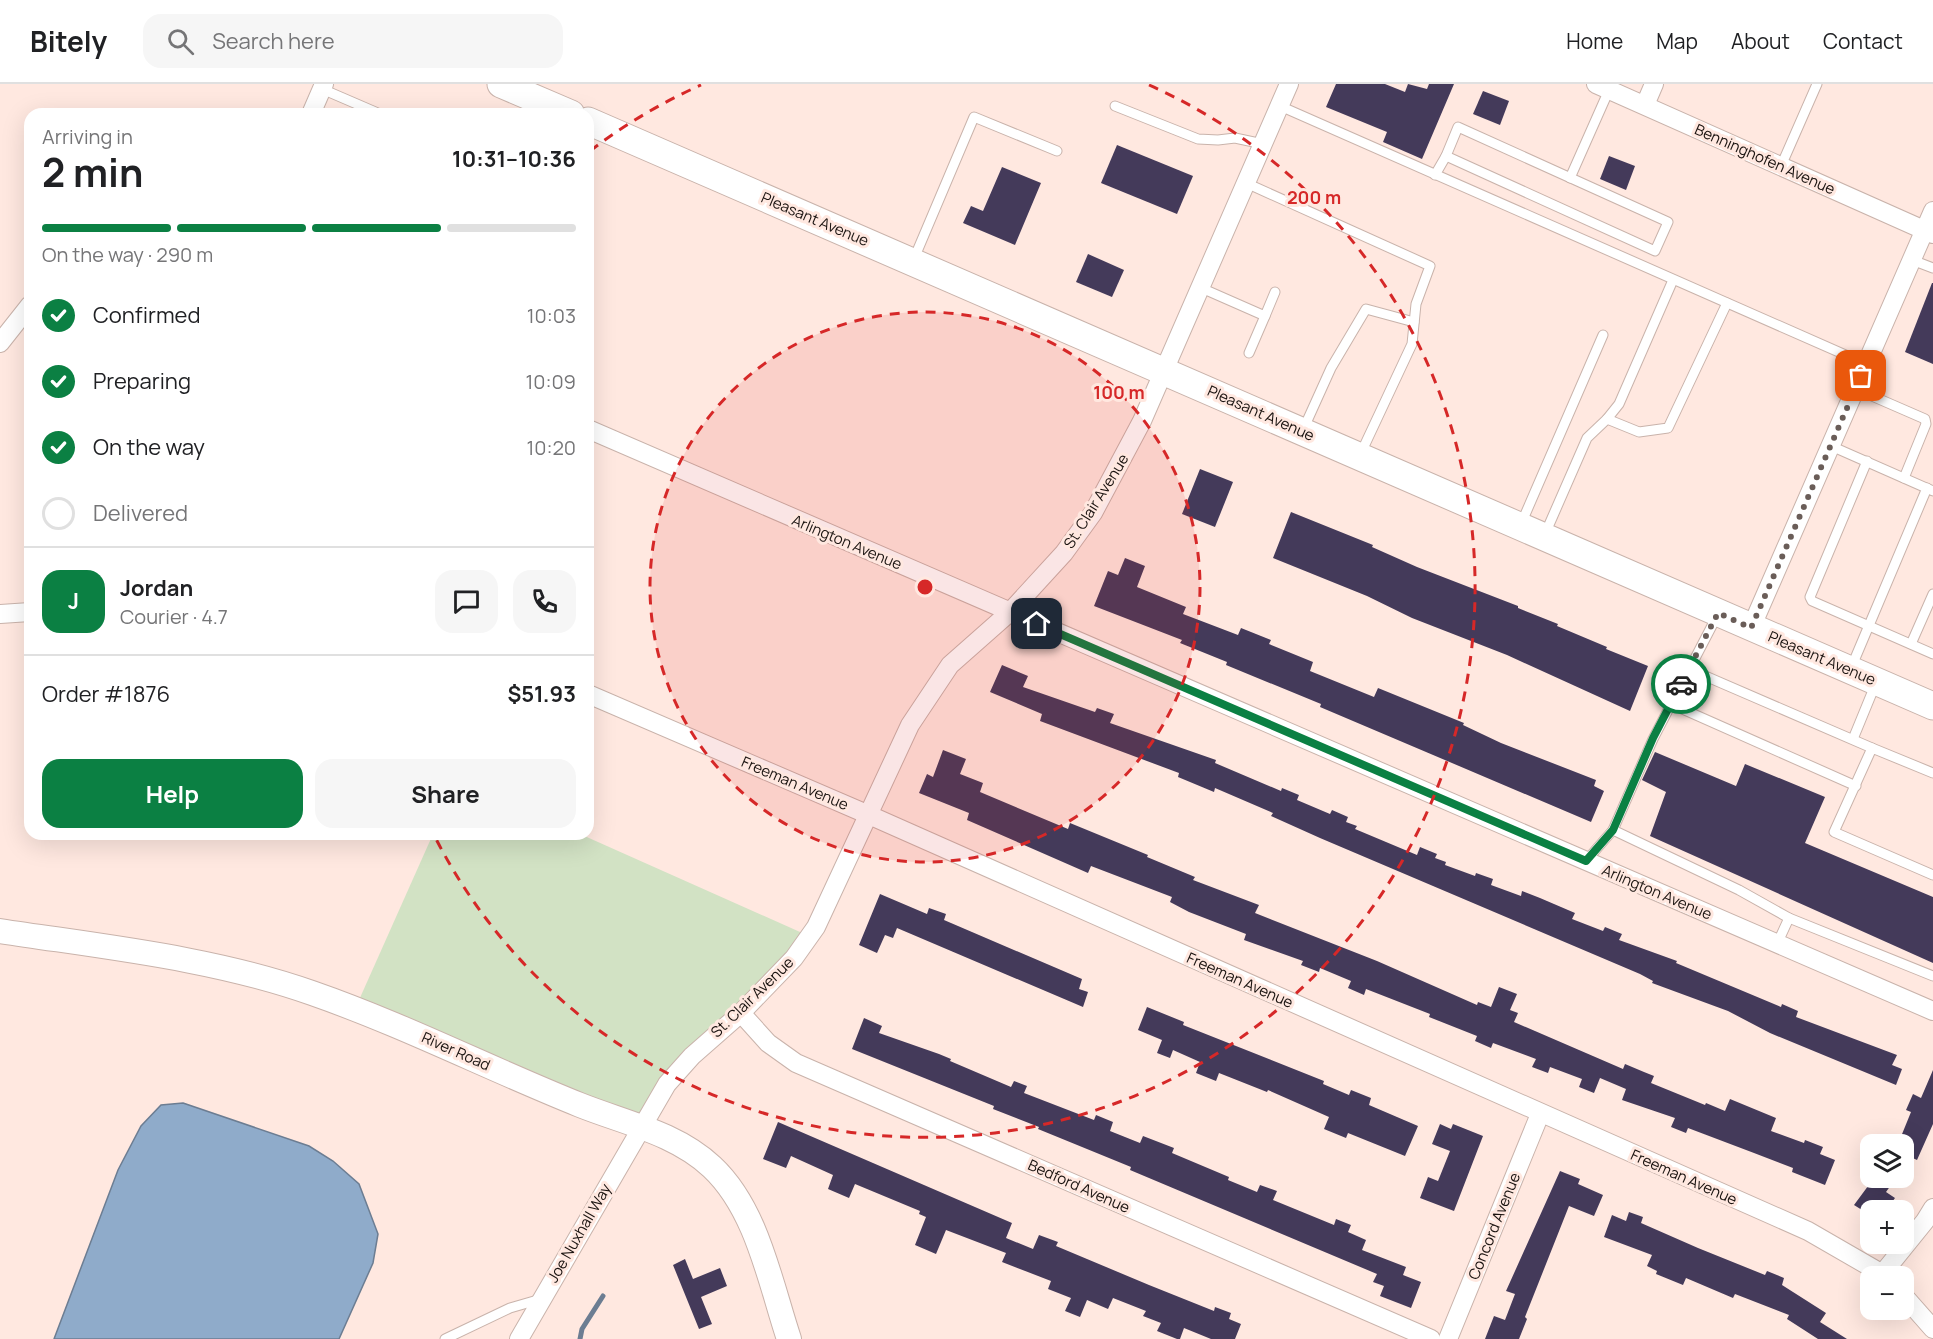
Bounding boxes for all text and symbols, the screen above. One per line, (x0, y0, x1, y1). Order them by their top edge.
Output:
search box (143, 14, 563, 68)
text: Bitely (30, 22, 107, 60)
icon: search (164, 25, 197, 58)
text: Search here (212, 26, 335, 56)
text: Home (1566, 27, 1623, 55)
text: Map (1656, 27, 1698, 55)
text: About (1731, 27, 1790, 55)
text: Contact (1823, 27, 1903, 55)
street label: Benninghofen Avenue (1692, 119, 1839, 199)
text: Arriving in (42, 123, 133, 150)
text: 10:31–10:36 (452, 144, 576, 174)
text: 2 min (42, 145, 143, 199)
text: 200 m (1287, 185, 1341, 209)
street label: Pleasant Avenue (758, 187, 872, 251)
text: On the way · 290 m (42, 241, 213, 268)
icon: check (42, 299, 75, 332)
text: Confirmed (93, 300, 201, 330)
text: 10:03 (527, 302, 576, 329)
pin (1835, 350, 1886, 401)
icon: bag (1844, 359, 1877, 392)
icon: check (42, 365, 75, 398)
text: Preparing (93, 366, 191, 396)
text: 10:09 (525, 368, 576, 395)
text: 100 m (1093, 380, 1145, 404)
street label: Pleasant Avenue (1204, 380, 1318, 446)
icon: check (42, 431, 75, 464)
text: On the way (93, 432, 205, 462)
text: 10:20 (526, 434, 576, 461)
street label: St. Clair Avenue (1059, 449, 1134, 552)
text: Delivered (93, 498, 188, 528)
street label: Arlington Avenue (789, 509, 905, 575)
button: chat (435, 570, 498, 633)
button: phone (513, 570, 576, 633)
text: Jordan (120, 573, 193, 603)
centre of rings (915, 577, 935, 597)
text: J (68, 586, 79, 616)
pin (1011, 598, 1062, 649)
text: Courier · 4.7 (120, 603, 228, 630)
icon: home (1020, 607, 1053, 640)
street label: Pleasant Avenue (1765, 626, 1879, 690)
courier (1651, 654, 1711, 714)
icon: car (1665, 668, 1698, 701)
text: Order #1876 (42, 679, 170, 709)
text: $51.93 (507, 679, 576, 709)
street label: Freeman Avenue (738, 751, 852, 815)
button: Help (42, 759, 303, 828)
button: Share (315, 759, 576, 828)
street label: Arlington Avenue (1599, 859, 1715, 925)
street label: Freeman Avenue (1183, 947, 1297, 1013)
street label: St. Clair Avenue (706, 952, 798, 1042)
street label: River Road (418, 1027, 494, 1075)
map controls (1860, 1134, 1914, 1320)
button: layers (1860, 1134, 1914, 1188)
street label: Freeman Avenue (1627, 1144, 1741, 1210)
street label: Bedford Avenue (1025, 1154, 1133, 1218)
street label: Concord Avenue (1463, 1169, 1525, 1283)
street label: Joe Nuxhall Way (542, 1180, 616, 1286)
button: + (1860, 1200, 1914, 1254)
button: − (1860, 1266, 1914, 1320)

